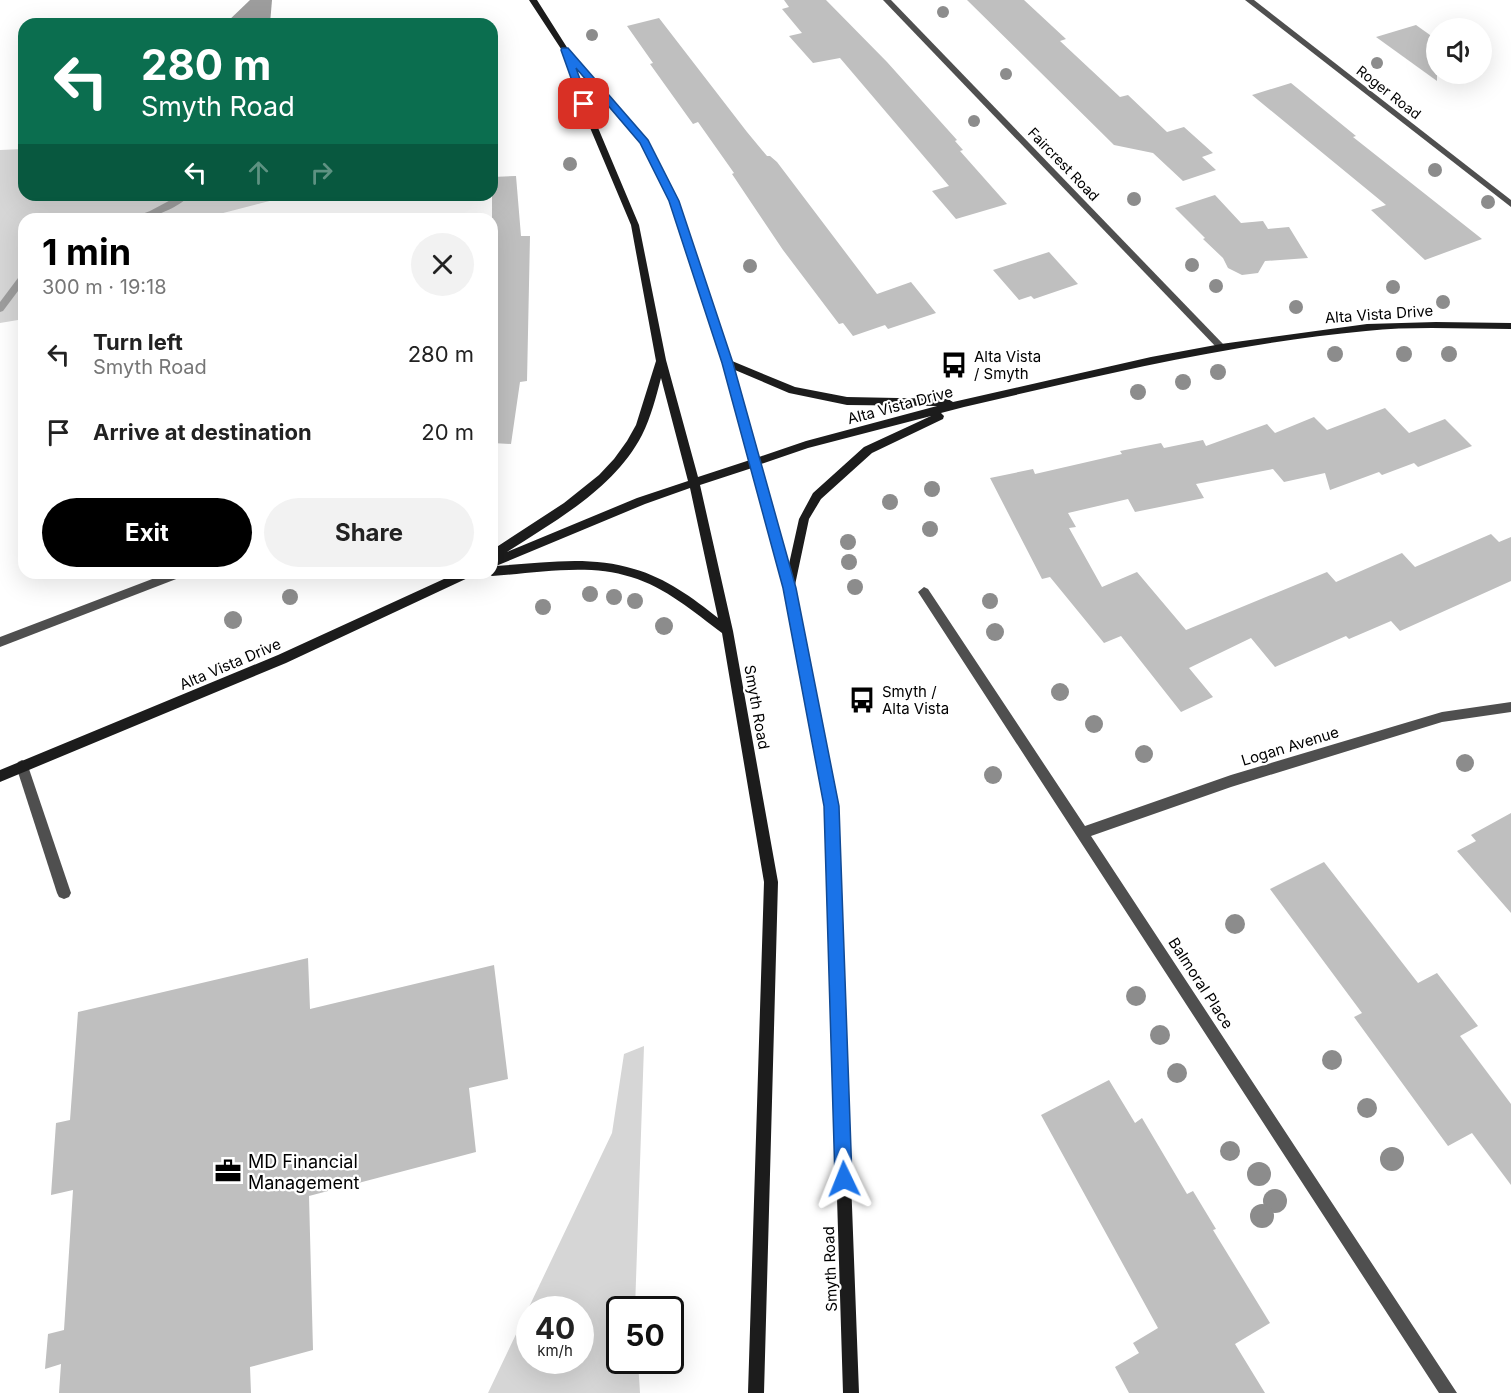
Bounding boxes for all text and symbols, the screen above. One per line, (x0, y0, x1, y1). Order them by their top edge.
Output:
map controls (1426, 18, 1492, 84)
button: sound (1426, 18, 1492, 84)
text: 280 m (141, 39, 271, 90)
icon: left (42, 42, 120, 120)
street label: Roger Road (1353, 62, 1425, 122)
pin (558, 78, 609, 129)
icon: arrive (567, 87, 600, 120)
text: Smyth Road (141, 90, 295, 123)
street label: Faircrest Road (1025, 124, 1103, 204)
icon: left (179, 156, 212, 189)
icon: ahead (242, 156, 275, 189)
icon: right (305, 156, 338, 189)
text: 1 min (42, 230, 131, 274)
button: close (411, 233, 474, 296)
text: 300 m · 19:18 (42, 275, 167, 299)
street label: Alta Vista Drive (1324, 301, 1434, 327)
text: Turn left (93, 329, 183, 355)
icon: left (42, 338, 75, 371)
text: 280 m (408, 341, 474, 367)
place label: Alta Vista / Smyth (974, 347, 1041, 383)
bus stop icon: Alta Vista / Smyth (939, 350, 969, 380)
text: Smyth Road (93, 355, 207, 379)
street label: Alta Vista Drive (845, 382, 955, 428)
icon: arrive (42, 416, 75, 449)
text: Arrive at destination (93, 419, 312, 445)
text: 20 m (421, 419, 474, 445)
button: Exit (42, 498, 252, 567)
button: Share (264, 498, 474, 567)
street label: Alta Vista Drive (176, 634, 284, 694)
street label: Smyth Road (740, 663, 774, 751)
place label: Smyth / Alta Vista (882, 682, 949, 718)
bus stop icon: Smyth / Alta Vista (847, 685, 877, 715)
street label: Logan Avenue (1239, 722, 1341, 770)
street label: Balmoral Place (1164, 934, 1238, 1032)
position arrow (812, 1147, 876, 1211)
place label: MD Financial Management (248, 1151, 360, 1193)
office icon: MD Financial Management (213, 1156, 243, 1186)
street label: Smyth Road (819, 1226, 841, 1312)
speed limit sign: 50 (606, 1296, 684, 1374)
text: 40 (535, 1310, 575, 1346)
text: km/h (537, 1341, 573, 1360)

